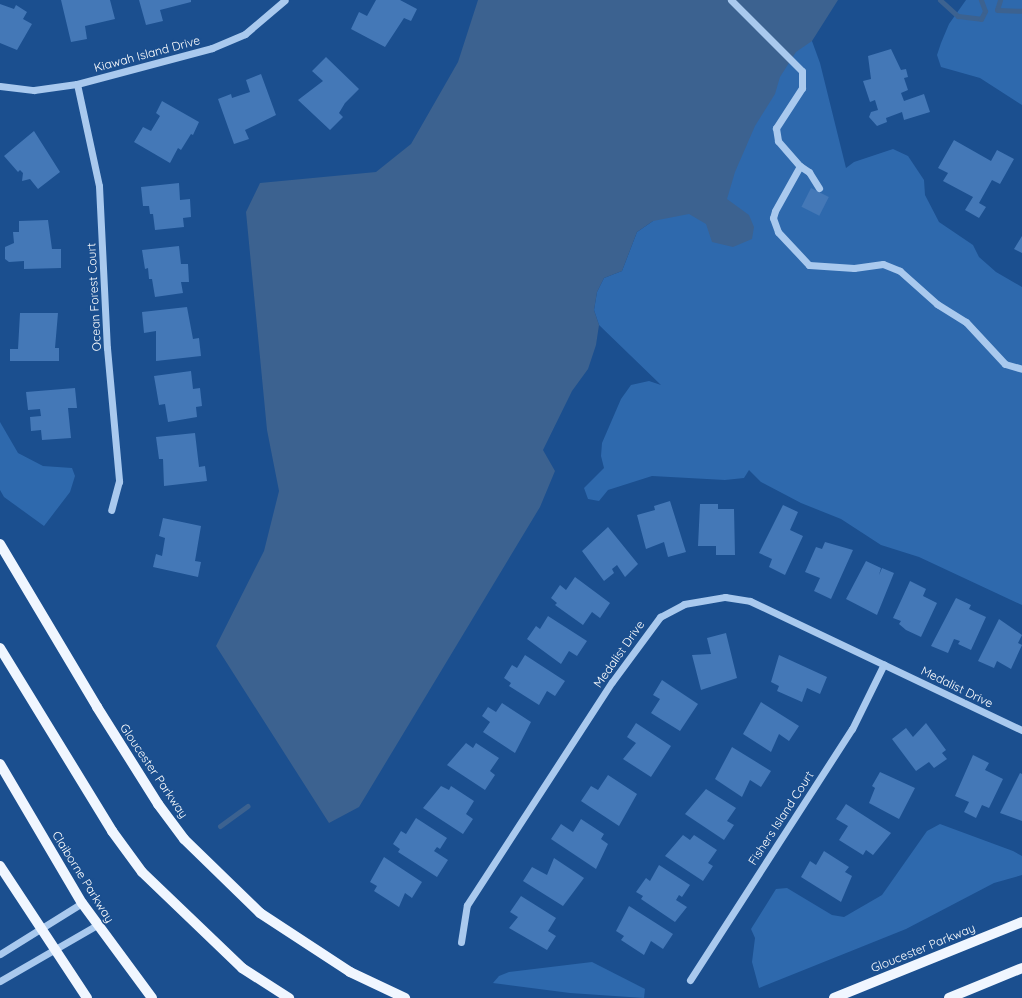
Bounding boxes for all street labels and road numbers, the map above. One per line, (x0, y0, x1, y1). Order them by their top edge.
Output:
street label: Kiawah Island Drive (92, 33, 202, 75)
street label: Ocean Forest Court (84, 243, 104, 351)
street label: Medalist Drive (591, 618, 647, 690)
street label: Medalist Drive (919, 663, 995, 711)
street label: Gloucester Parkway (117, 721, 191, 821)
street label: Fishers Island Court (745, 768, 817, 868)
street label: Claiborne Parkway (49, 829, 117, 925)
street label: Gloucester Parkway (869, 921, 977, 975)

